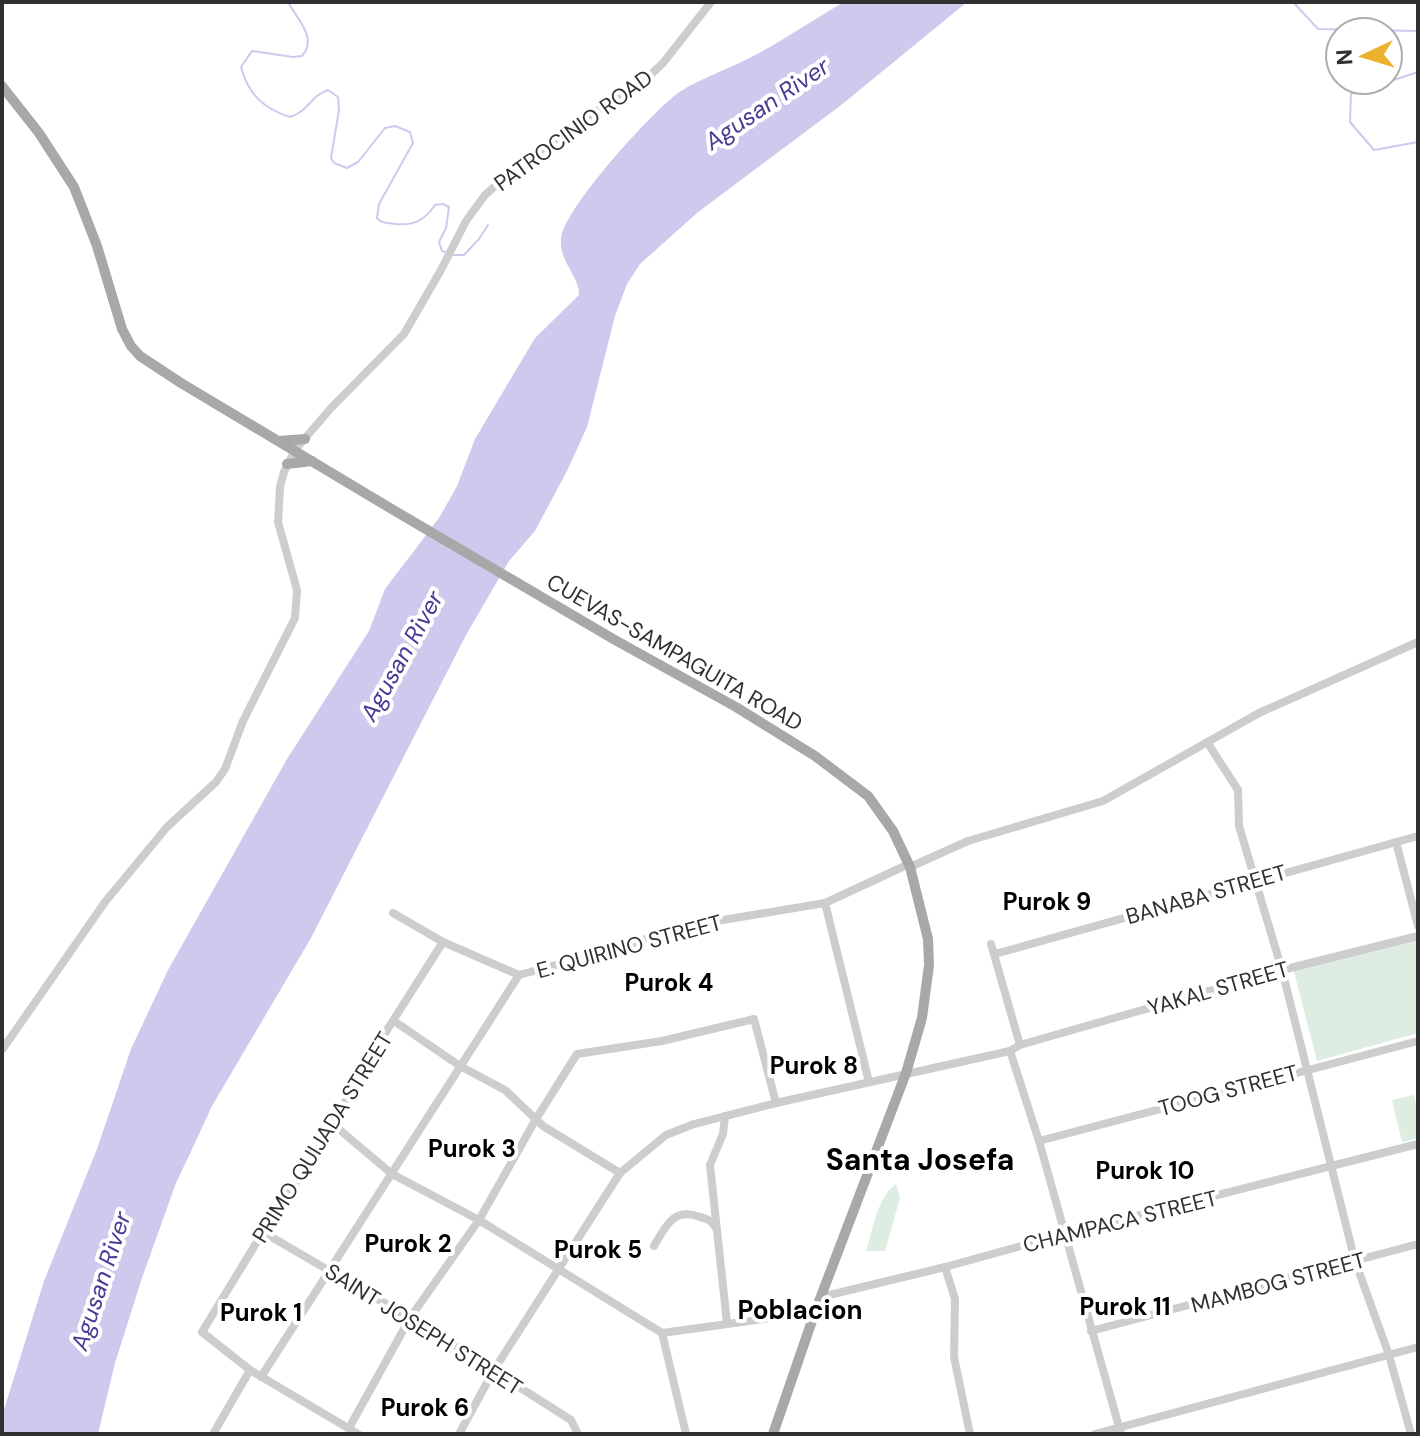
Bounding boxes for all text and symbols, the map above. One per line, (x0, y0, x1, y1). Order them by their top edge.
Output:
north arrow (1324, 16, 1404, 96)
text: N (1330, 48, 1360, 66)
water label: Agusan River (697, 50, 836, 157)
street label: PATROCINIO ROAD (488, 63, 658, 198)
street label: CUEVAS-SAMPAGUITA ROAD (542, 567, 808, 738)
water label: Agusan River (353, 584, 451, 727)
street label: BANABA STREET (1122, 858, 1290, 931)
district label: Purok 9 (1003, 886, 1091, 917)
street label: E. QUIRINO STREET (533, 908, 725, 985)
street label: YAKAL STREET (1144, 954, 1292, 1022)
district label: Purok 4 (625, 967, 713, 998)
street label: PRIMO QUIJADA STREET (246, 1026, 399, 1248)
district label: Purok 8 (770, 1050, 858, 1081)
street label: TOOG STREET (1155, 1058, 1301, 1123)
district label: Purok 3 (428, 1133, 516, 1164)
district label: Santa Josefa (826, 1140, 1014, 1179)
district label: Purok 10 (1096, 1155, 1194, 1186)
street label: CHAMPACA STREET (1020, 1183, 1220, 1260)
water label: Agusan River (63, 1206, 138, 1355)
district label: Purok 2 (364, 1228, 452, 1259)
district label: Purok 5 (554, 1234, 642, 1265)
street label: MAMBOG STREET (1188, 1245, 1369, 1320)
street label: SAINT JOSEPH STREET (319, 1257, 528, 1402)
district label: Purok 11 (1080, 1291, 1170, 1322)
district label: Poblacion (737, 1293, 863, 1327)
district label: Purok 1 (220, 1297, 302, 1328)
district label: Purok 6 (381, 1392, 469, 1423)

